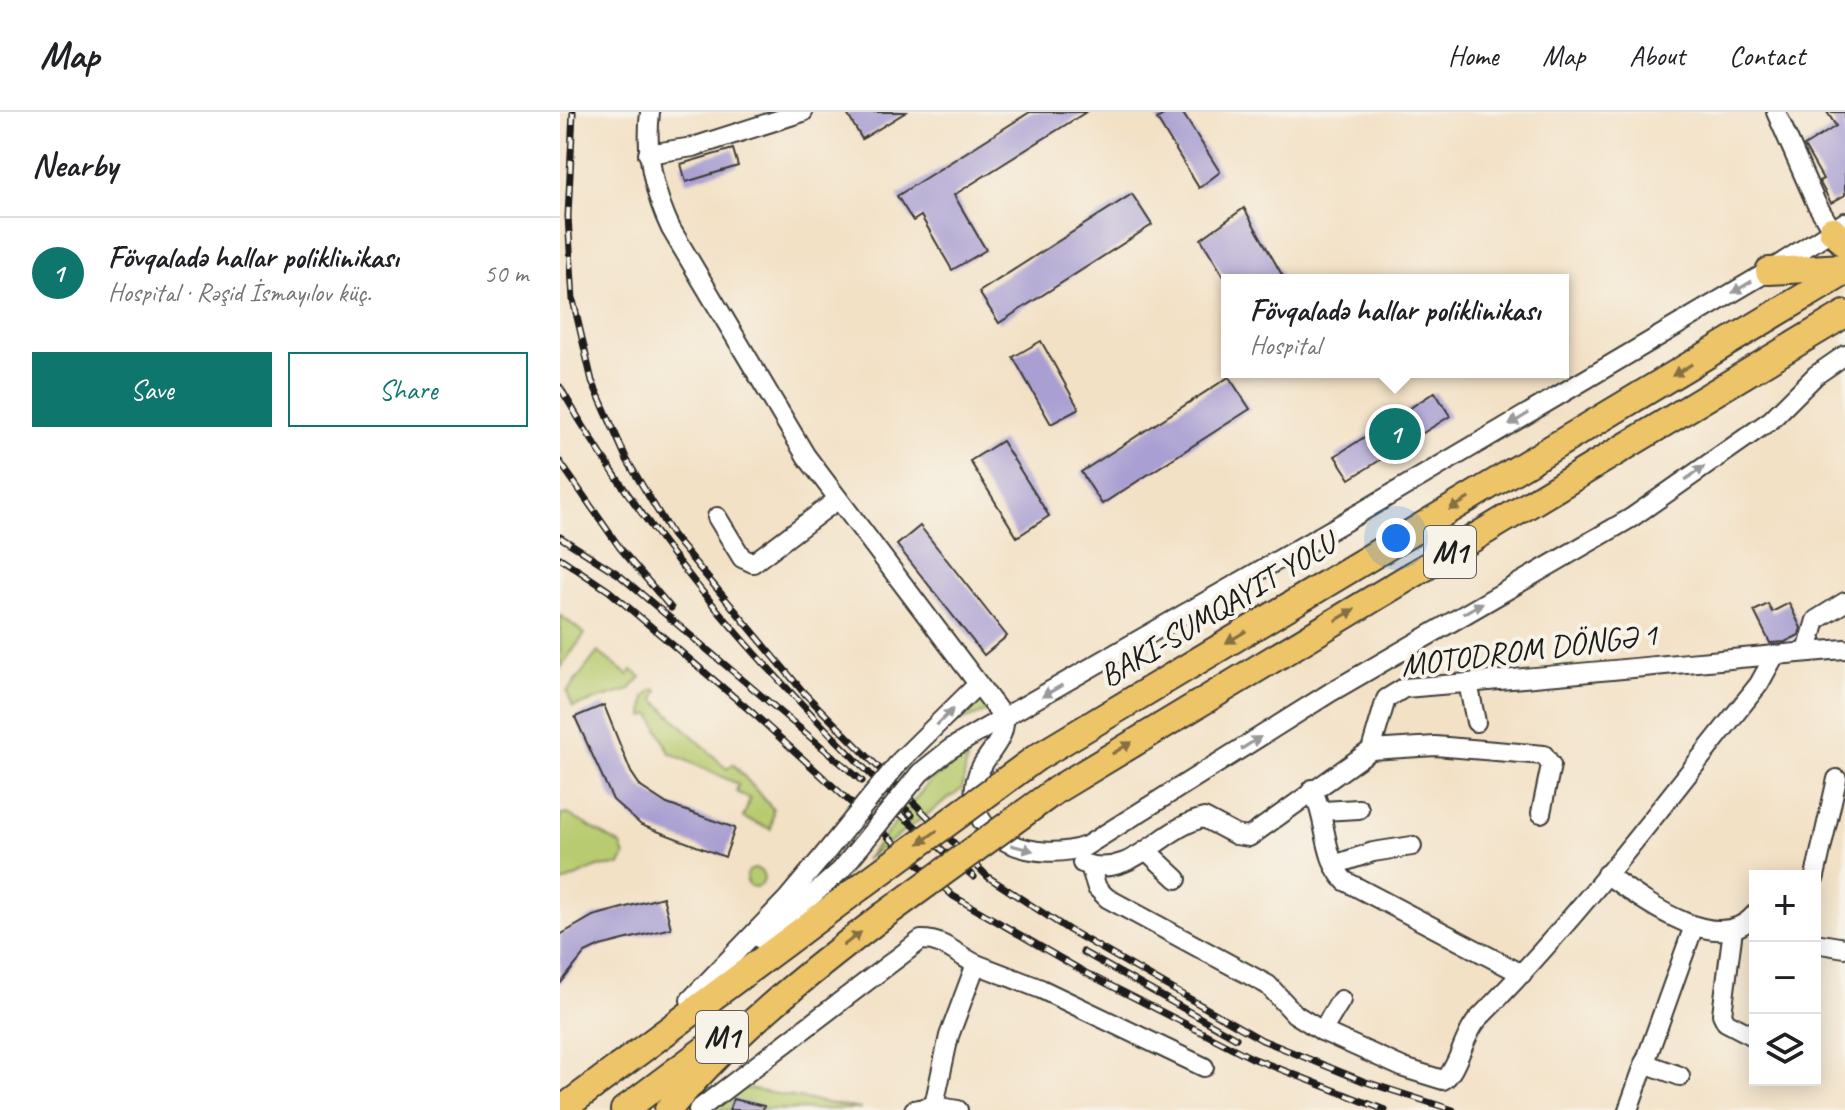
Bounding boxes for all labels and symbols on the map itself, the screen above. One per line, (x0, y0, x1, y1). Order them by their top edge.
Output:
one-way arrow (1731, 280, 1753, 294)
one-way arrow (1671, 363, 1693, 377)
pin: 1 (1369, 404, 1421, 464)
one-way arrow (1507, 412, 1530, 426)
one-way arrow (1684, 465, 1706, 481)
one-way arrow (1448, 496, 1470, 510)
your location (1376, 518, 1416, 558)
street label: BAKI-SUMQAYIT YOLU (1092, 520, 1347, 696)
road number: M1 (1424, 526, 1476, 578)
one-way arrow (1462, 601, 1484, 615)
one-way arrow (1334, 608, 1356, 622)
street label: MOTODROM DÖNGƏ 1 (1398, 613, 1661, 686)
one-way arrow (1225, 630, 1247, 644)
one-way arrow (1041, 684, 1063, 698)
one-way arrow (935, 708, 954, 726)
one-way arrow (1240, 735, 1261, 750)
one-way arrow (1111, 742, 1133, 756)
one-way arrow (917, 829, 938, 845)
one-way arrow (1010, 842, 1035, 854)
one-way arrow (841, 932, 862, 948)
road number: M1 (696, 1011, 748, 1063)

